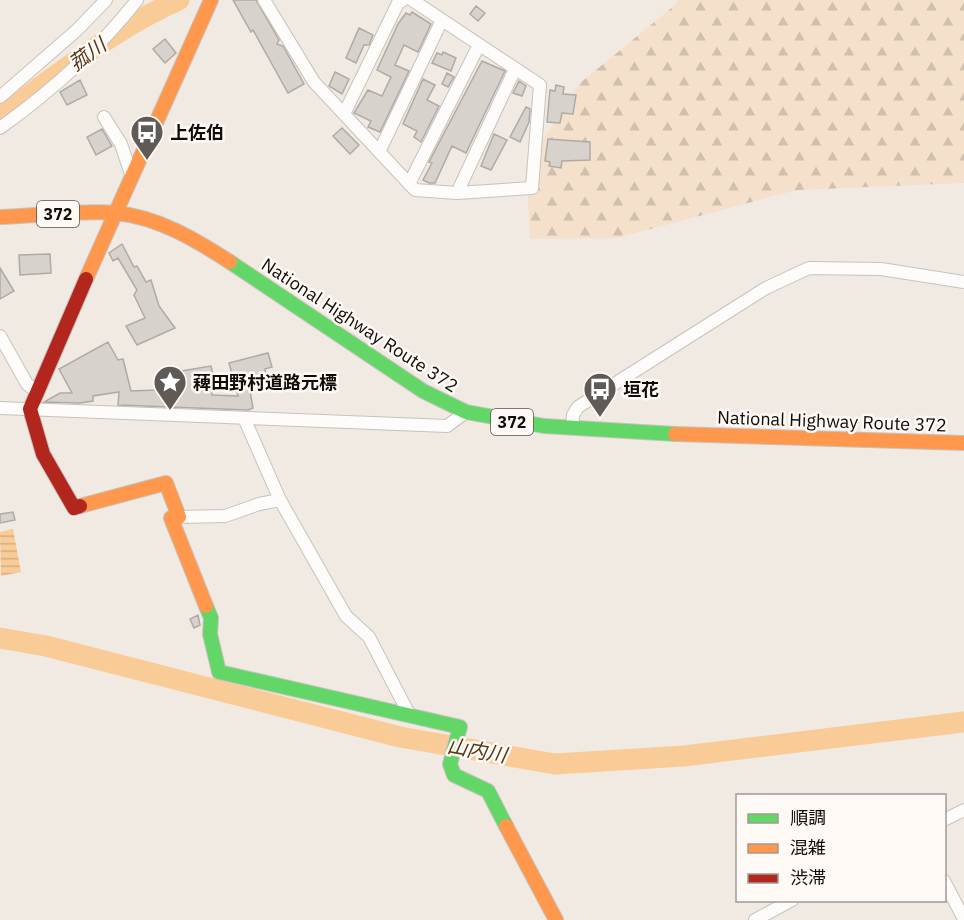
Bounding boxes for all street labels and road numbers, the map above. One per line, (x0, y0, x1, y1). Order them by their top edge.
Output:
road number: 372 (37, 201, 79, 227)
street label: National Highway Route 372 (257, 253, 463, 397)
street label: National Highway Route 372 (717, 405, 947, 437)
road number: 372 (491, 409, 533, 435)

